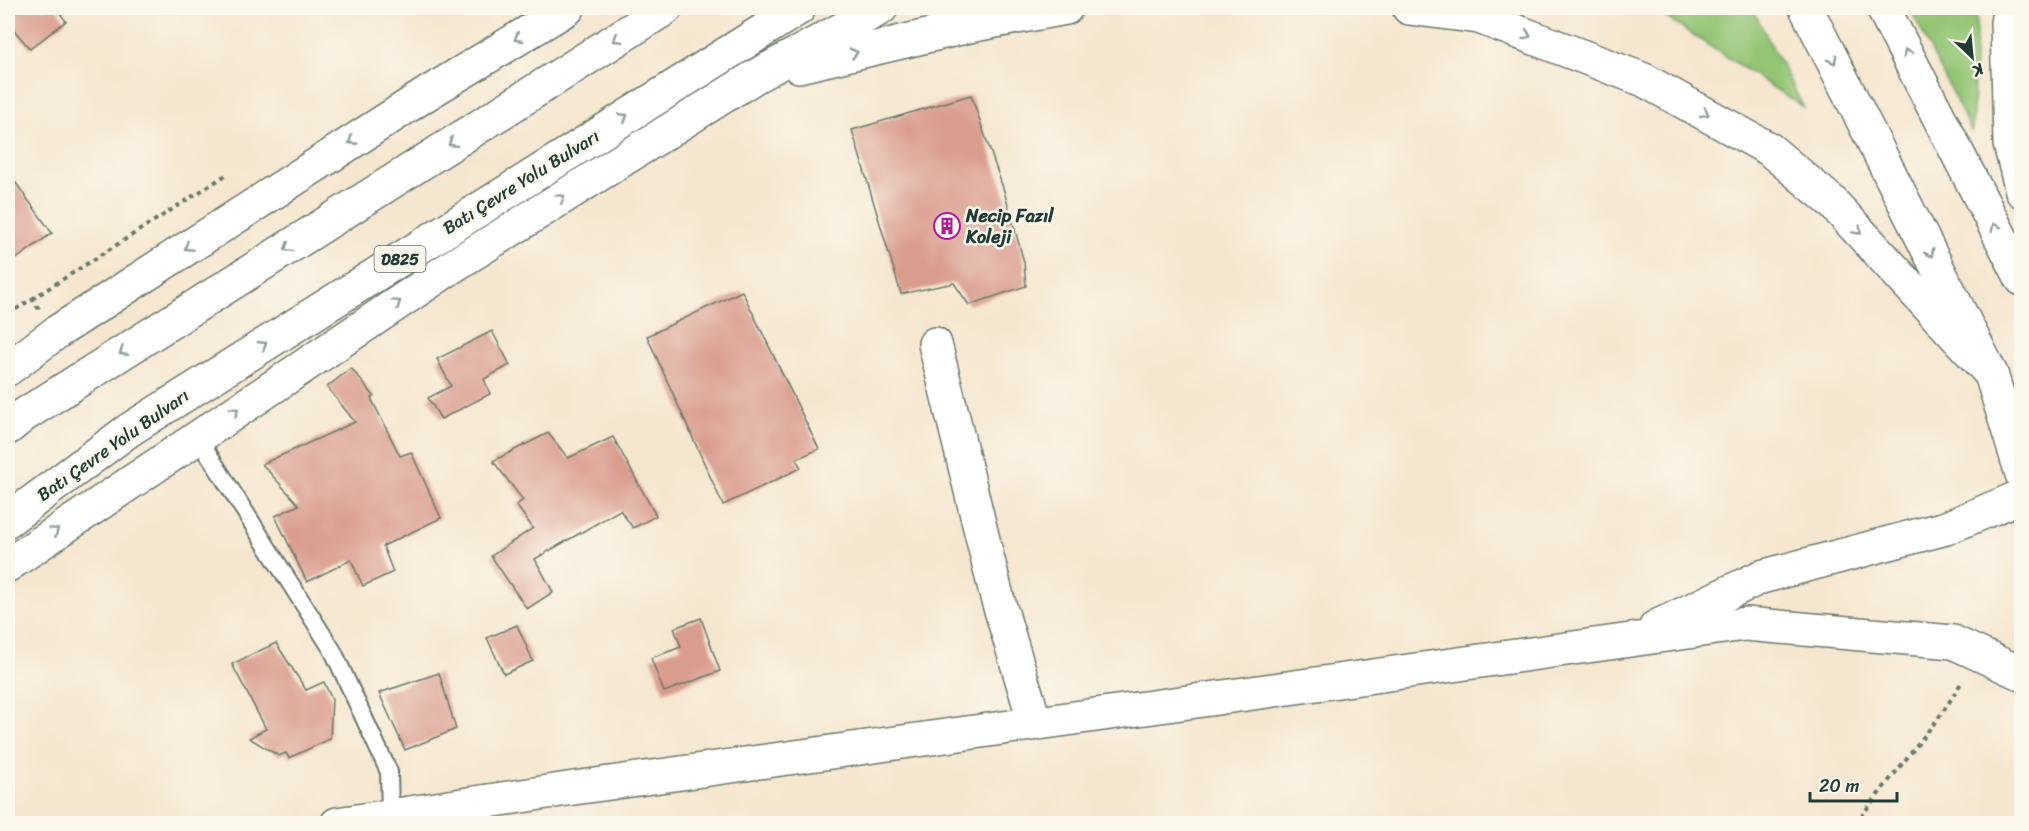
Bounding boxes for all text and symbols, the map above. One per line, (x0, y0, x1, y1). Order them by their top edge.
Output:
north arrow (1942, 27, 2002, 87)
one-way arrow (1521, 28, 1532, 40)
one-way arrow (514, 30, 524, 42)
one-way arrow (613, 31, 623, 43)
one-way arrow (849, 47, 859, 60)
one-way arrow (1902, 48, 1914, 59)
one-way arrow (1825, 53, 1837, 64)
text: K (1966, 54, 1990, 86)
one-way arrow (1699, 106, 1709, 118)
one-way arrow (618, 113, 628, 125)
street label: Batı Çevre Yolu Bulvarı (436, 121, 606, 243)
one-way arrow (348, 134, 359, 145)
one-way arrow (448, 136, 458, 148)
one-way arrow (555, 193, 565, 205)
place label: Necip Fazıl Koleji (965, 200, 1054, 253)
building icon: Necip Fazıl Koleji (932, 211, 962, 241)
one-way arrow (1991, 222, 2002, 233)
one-way arrow (1851, 224, 1862, 235)
one-way arrow (184, 240, 195, 251)
one-way arrow (284, 240, 294, 252)
road number: D825 (374, 246, 426, 272)
one-way arrow (1923, 246, 1934, 257)
one-way arrow (390, 299, 401, 310)
one-way arrow (257, 340, 267, 352)
one-way arrow (119, 345, 130, 356)
street label: Batı Çevre Yolu Bulvarı (30, 380, 196, 510)
one-way arrow (228, 407, 239, 418)
one-way arrow (49, 528, 60, 539)
scale bar (1810, 765, 1897, 803)
text: 20 m (1819, 770, 1859, 802)

